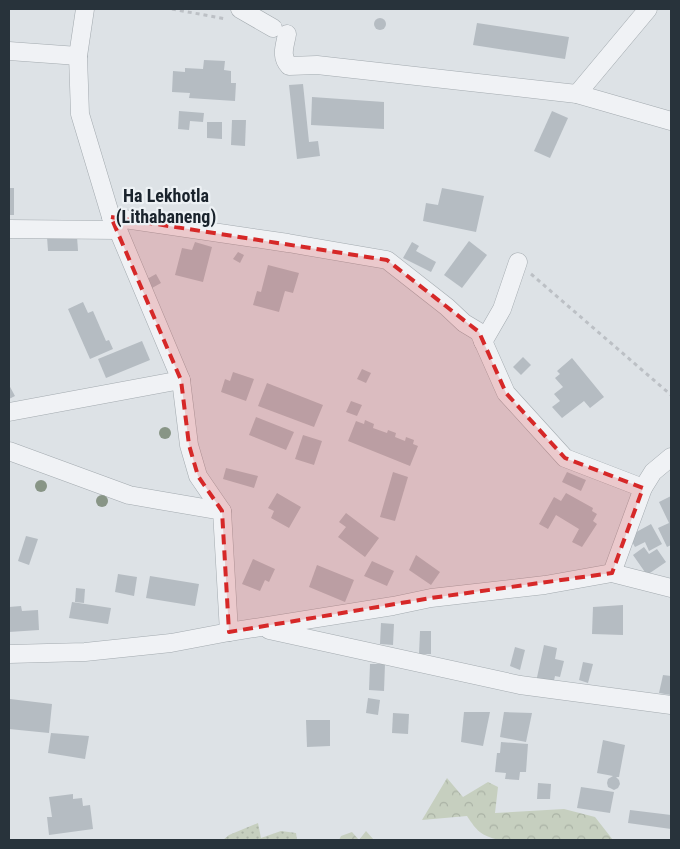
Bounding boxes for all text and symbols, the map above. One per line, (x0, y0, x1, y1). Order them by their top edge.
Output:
district label: Ha Lekhotla (Lithabaneng) (116, 185, 216, 228)

